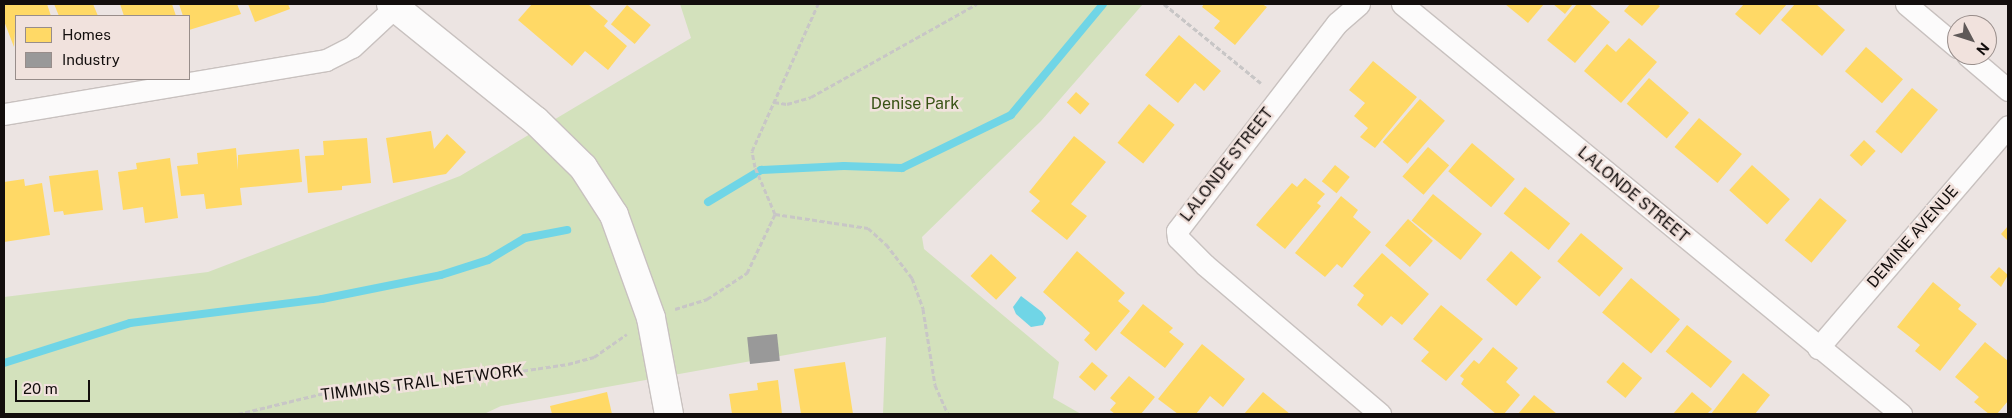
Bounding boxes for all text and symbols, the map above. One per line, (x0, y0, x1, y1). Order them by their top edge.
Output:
legend (15, 15, 190, 80)
north arrow (1947, 15, 1997, 65)
text: Homes (62, 26, 111, 43)
text: N (1973, 40, 1992, 58)
text: Industry (62, 51, 120, 68)
park label: Denise Park (871, 94, 959, 114)
street label: LALONDE STREET (1177, 104, 1277, 226)
street label: LALONDE STREET (1574, 143, 1692, 247)
street label: DEMINE AVENUE (1863, 182, 1963, 292)
street label: TIMMINS TRAIL NETWORK (320, 361, 524, 405)
scale bar (18, 370, 92, 402)
text: 20 m (23, 380, 58, 397)

